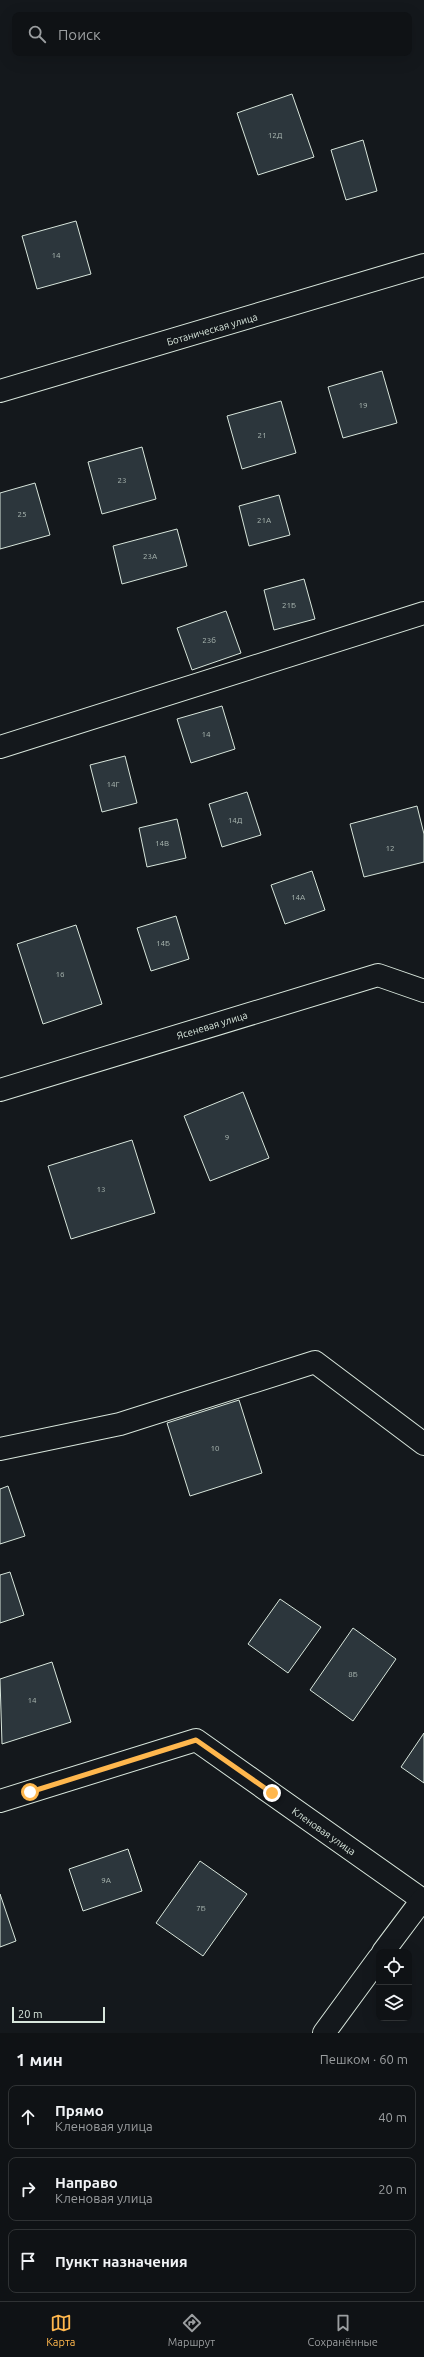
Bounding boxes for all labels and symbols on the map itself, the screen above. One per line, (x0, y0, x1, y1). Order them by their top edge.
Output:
house number: 12Д (268, 131, 283, 140)
house number: 14 (51, 251, 61, 260)
street label: Ботаническая улица (165, 311, 259, 348)
house number: 19 (358, 401, 368, 410)
house number: 21 (257, 431, 267, 440)
house number: 23 (117, 476, 127, 485)
house number: 25 (17, 510, 27, 519)
house number: 21А (257, 516, 272, 525)
house number: 23А (143, 552, 158, 561)
house number: 21Б (282, 601, 296, 610)
house number: 23б (202, 636, 216, 645)
house number: 14 (201, 730, 211, 739)
house number: 14Г (107, 780, 120, 789)
house number: 14Д (228, 816, 243, 825)
house number: 14В (155, 839, 169, 848)
house number: 12 (385, 844, 395, 853)
house number: 14А (291, 893, 306, 902)
house number: 14Б (156, 939, 170, 948)
house number: 16 (55, 970, 65, 979)
street label: Ясеневая улица (175, 1009, 249, 1041)
house number: 9 (225, 1133, 229, 1142)
house number: 13 (96, 1185, 106, 1194)
house number: 10 (210, 1444, 220, 1453)
house number: 8Б (348, 1670, 358, 1679)
house number: 14 (27, 1696, 37, 1705)
route start (21, 1783, 39, 1801)
route end (263, 1784, 281, 1802)
street label: Кленовая улица (290, 1805, 358, 1857)
house number: 9А (101, 1876, 112, 1885)
house number: 7Б (196, 1904, 206, 1913)
scale bar (12, 2005, 105, 2024)

